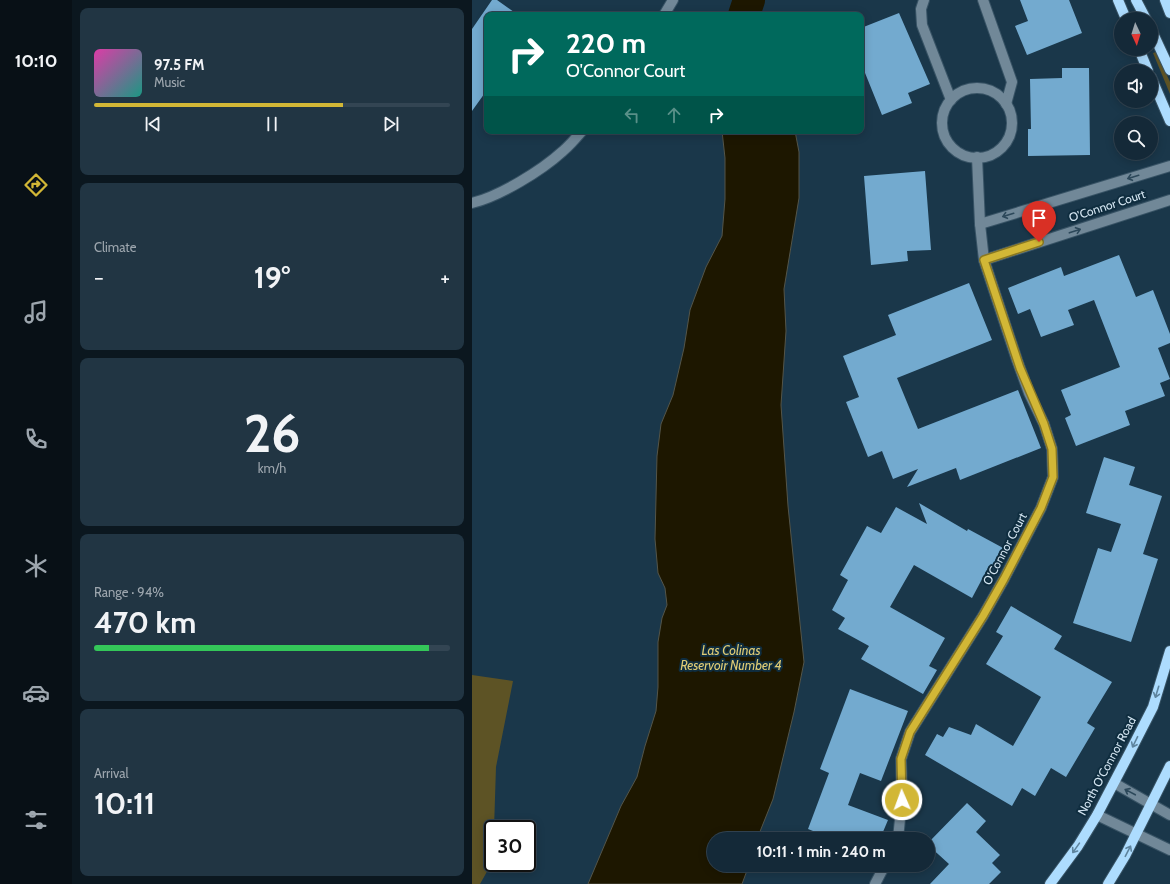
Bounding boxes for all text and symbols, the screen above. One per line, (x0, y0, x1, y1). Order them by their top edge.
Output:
north arrow (1114, 12, 1158, 56)
map controls (1114, 12, 1158, 160)
text: 220 m (566, 26, 646, 60)
icon: right (500, 28, 552, 80)
text: 10:10 (15, 50, 57, 72)
text: 97.5 FM (154, 56, 204, 74)
text: O'Connor Court (566, 60, 685, 82)
button: sound (1114, 64, 1158, 108)
text: Music (154, 74, 185, 90)
icon: left (621, 104, 643, 126)
icon: ahead (663, 104, 685, 126)
icon: right (705, 104, 727, 126)
icon: previous (142, 113, 164, 135)
icon: pause (261, 113, 283, 135)
icon: next (380, 113, 402, 135)
button: search (1114, 116, 1158, 160)
icon: directions (22, 171, 50, 199)
one-way arrow (1126, 174, 1139, 181)
street label: O'Connor Court (1067, 186, 1147, 225)
pin (1022, 201, 1056, 242)
icon: arrive (1028, 207, 1050, 229)
one-way arrow (1003, 212, 1015, 220)
one-way arrow (1068, 226, 1080, 234)
text: Climate (94, 239, 136, 255)
text: 19° (254, 259, 290, 296)
text: − (94, 264, 104, 291)
text: + (440, 264, 450, 291)
icon: music (22, 298, 50, 326)
text: 26 (244, 402, 300, 465)
icon: phone (22, 425, 50, 453)
text: km/h (258, 460, 286, 476)
street label: O'Connor Court (979, 510, 1030, 587)
icon: climate (22, 552, 50, 580)
text: Range · 94% (94, 584, 164, 600)
text: 470 km (94, 604, 196, 641)
water label: Las Colinas Reservoir Number 4 (680, 642, 782, 673)
icon: car (22, 679, 50, 707)
one-way arrow (1153, 686, 1160, 699)
street label: North O'Connor Road (1074, 714, 1139, 818)
one-way arrow (1131, 735, 1138, 747)
text: Arrival (94, 765, 129, 781)
position arrow (881, 779, 923, 821)
text: 10:11 (94, 785, 155, 822)
one-way arrow (1124, 788, 1136, 795)
icon: filters (22, 806, 50, 834)
speed limit sign: 30 (484, 820, 536, 872)
one-way arrow (1072, 842, 1080, 853)
text: 10:11 · 1 min · 240 m (756, 843, 886, 861)
one-way arrow (1125, 845, 1132, 857)

